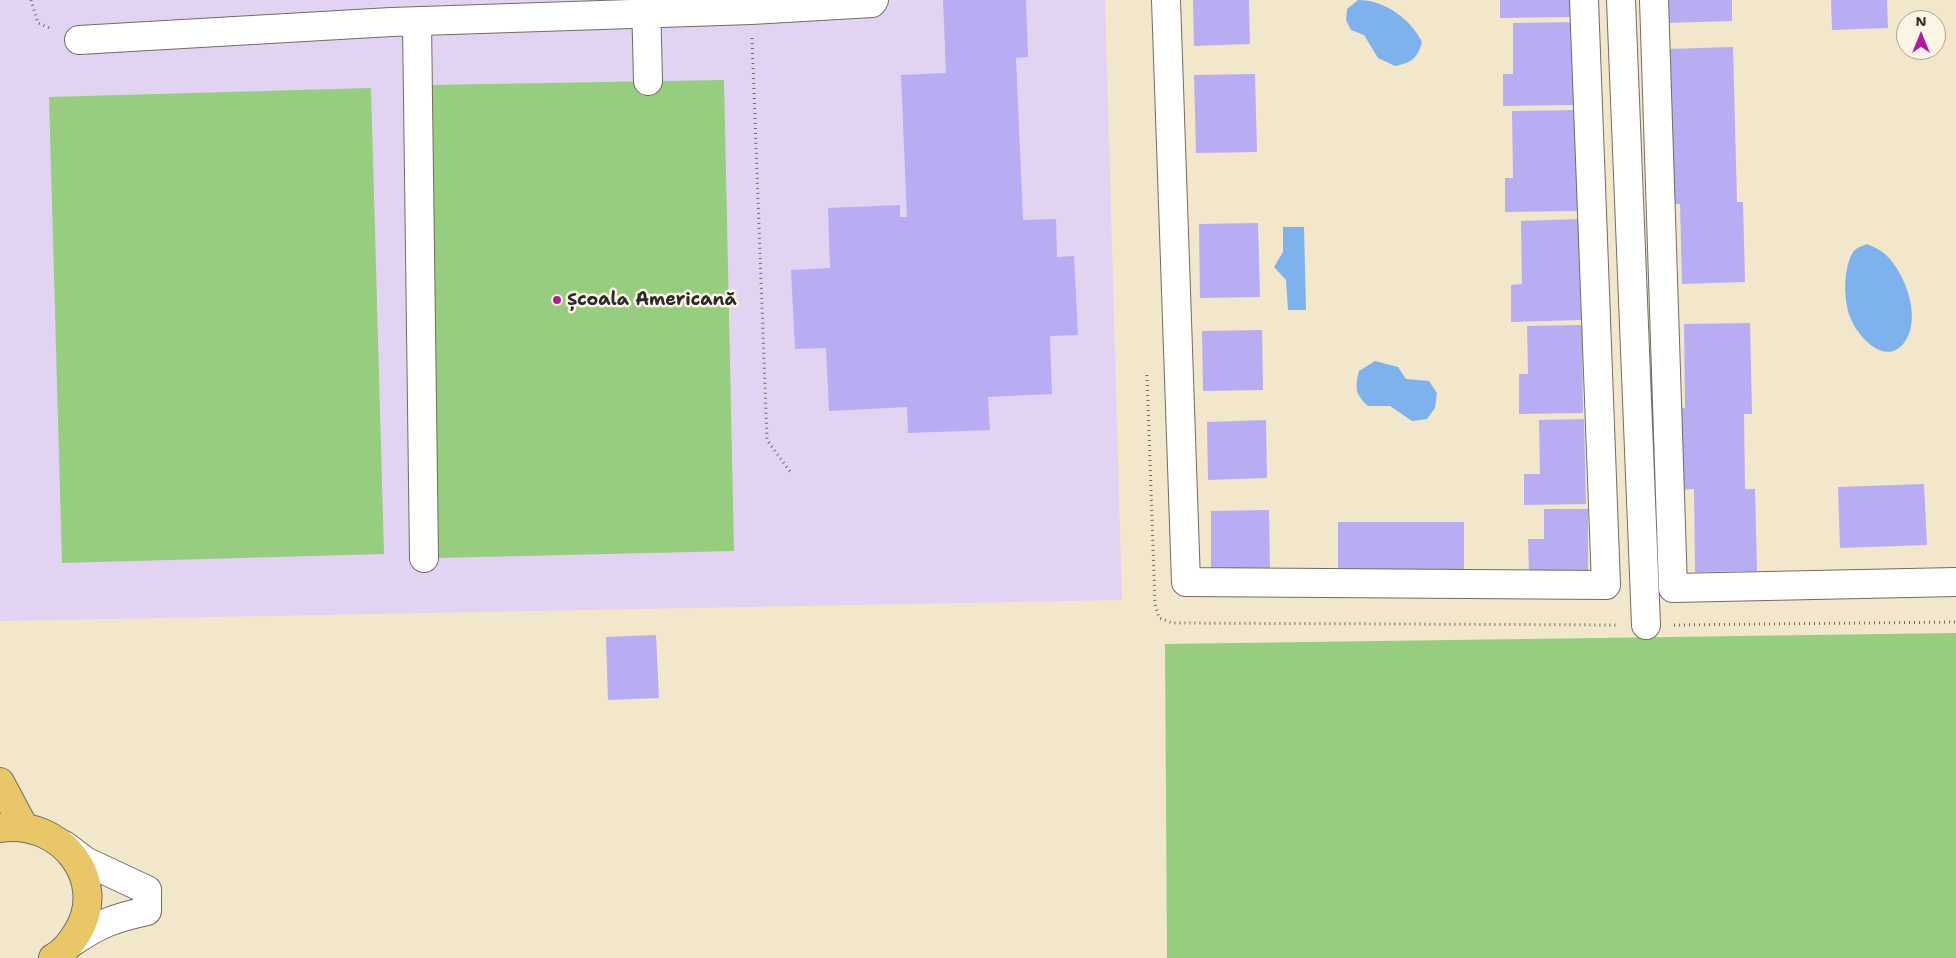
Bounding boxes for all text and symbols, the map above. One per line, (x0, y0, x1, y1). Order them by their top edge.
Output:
north arrow (1896, 10, 1946, 60)
text: N (1915, 12, 1927, 30)
place label: Școala Americană (567, 289, 737, 311)
marker: Școala Americană (551, 294, 563, 306)

